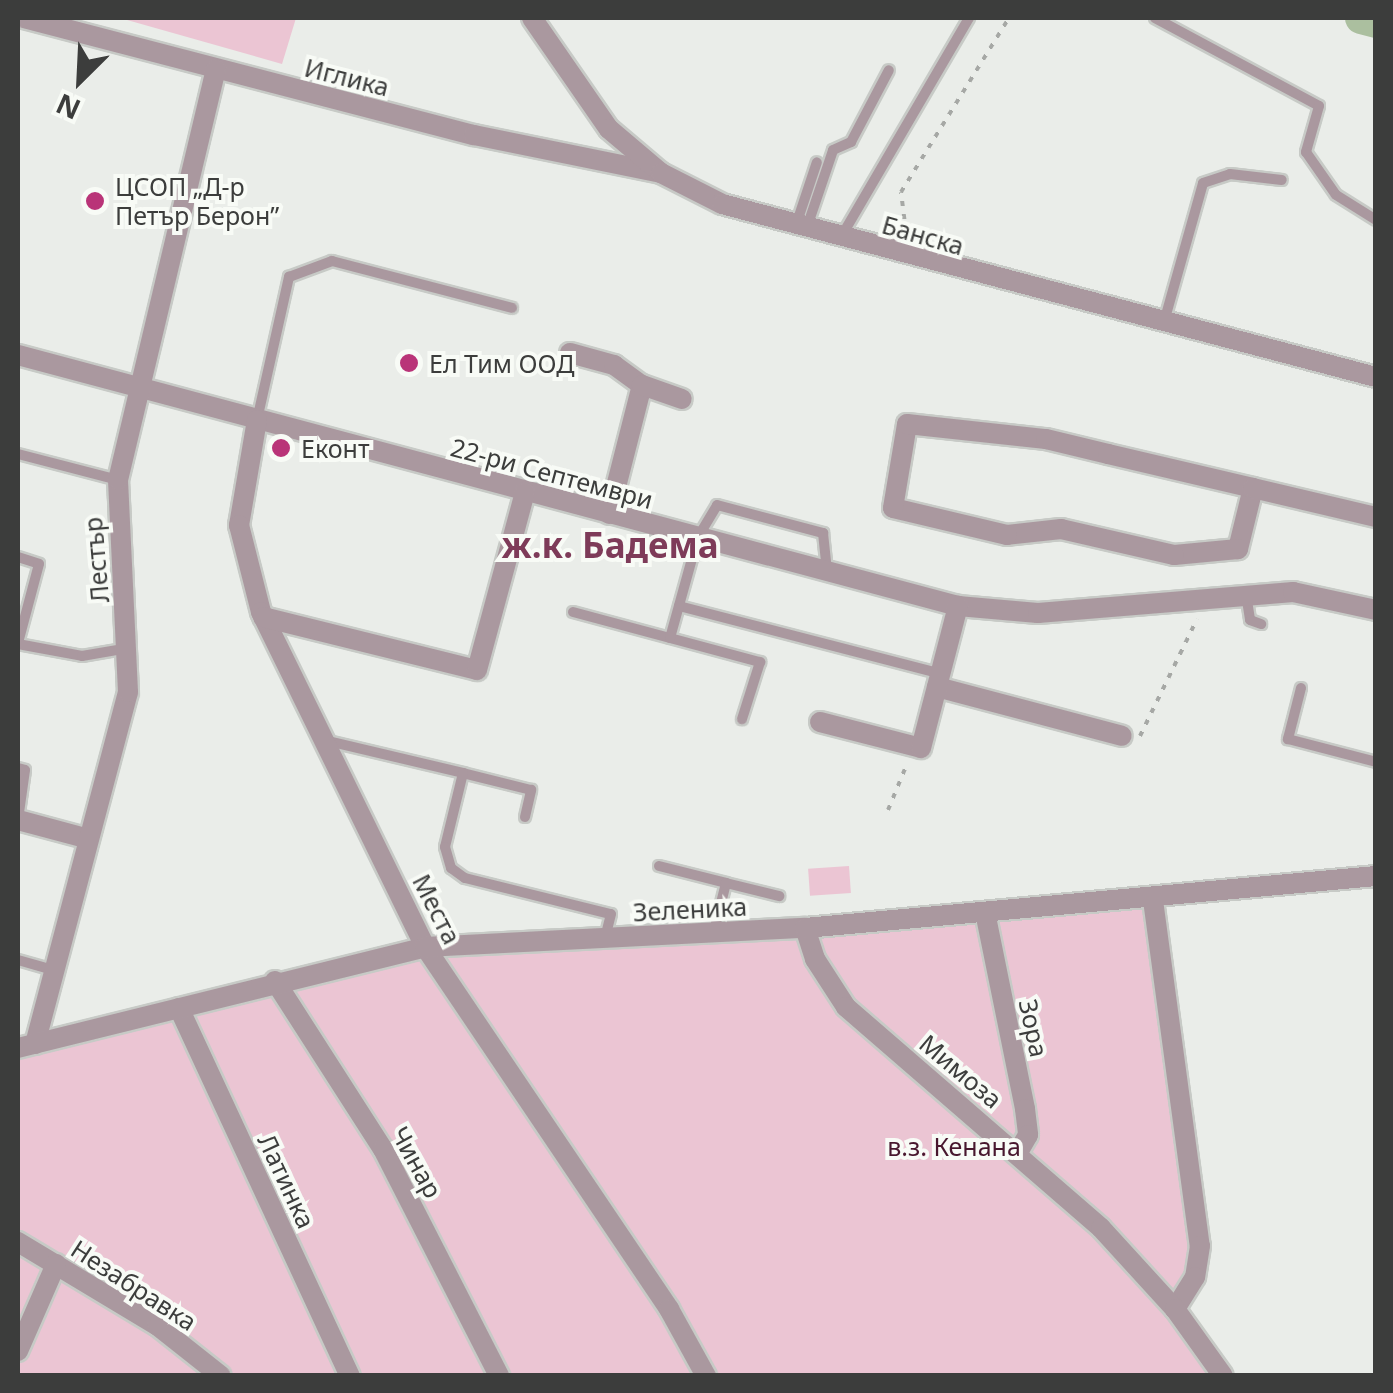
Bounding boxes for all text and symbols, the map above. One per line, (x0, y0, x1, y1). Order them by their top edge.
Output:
north arrow (30, 30, 130, 130)
street label: Иглика (302, 52, 392, 102)
text: N (50, 85, 86, 129)
place label: ЦСОП „Д-р Петър Берон” (115, 172, 279, 231)
marker: ЦСОП „Д-р Петър Берон” (84, 190, 106, 212)
street label: Банска (879, 209, 967, 261)
place label: Ел Тим ООД (429, 348, 574, 378)
marker: Ел Тим ООД (398, 352, 420, 374)
street label: 22-ри Септември (448, 432, 656, 514)
place label: Еконт (301, 433, 369, 463)
marker: Еконт (270, 437, 292, 459)
street label: Лестър (77, 516, 115, 604)
district label: ж.к. Бадема (501, 524, 719, 566)
street label: Места (407, 869, 467, 949)
street label: Зеленика (632, 891, 748, 927)
street label: Зора (1013, 996, 1055, 1060)
street label: Мимоза (914, 1028, 1008, 1114)
street label: Чинар (385, 1121, 449, 1203)
street label: Латинка (252, 1129, 322, 1233)
park label: в.з. Кенана (887, 1131, 1021, 1161)
street label: Незабравка (66, 1233, 202, 1337)

